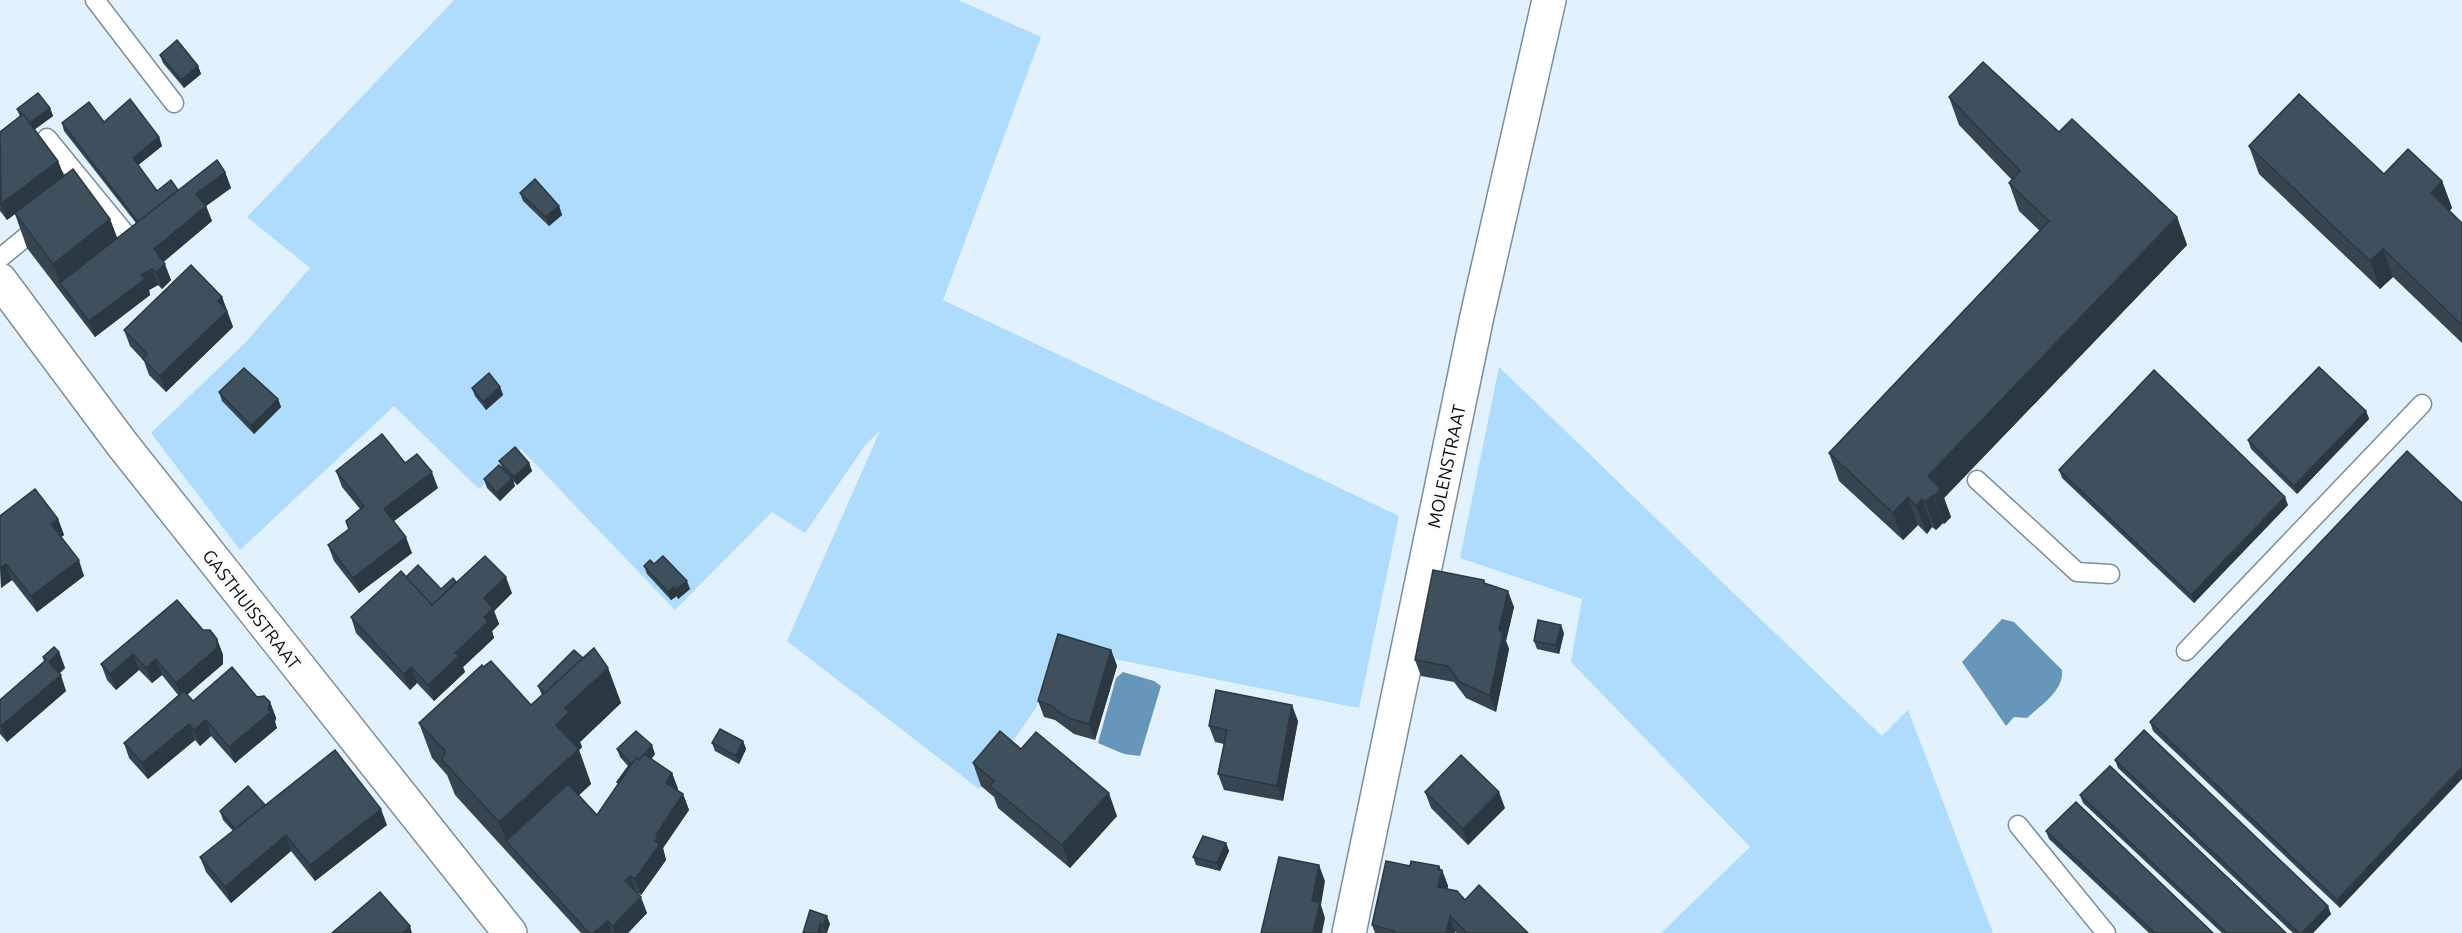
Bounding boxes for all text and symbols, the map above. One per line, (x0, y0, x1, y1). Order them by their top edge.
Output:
street label: MOLENSTRAAT (1423, 402, 1469, 530)
street label: GASTHUISSTRAAT (199, 545, 305, 673)

